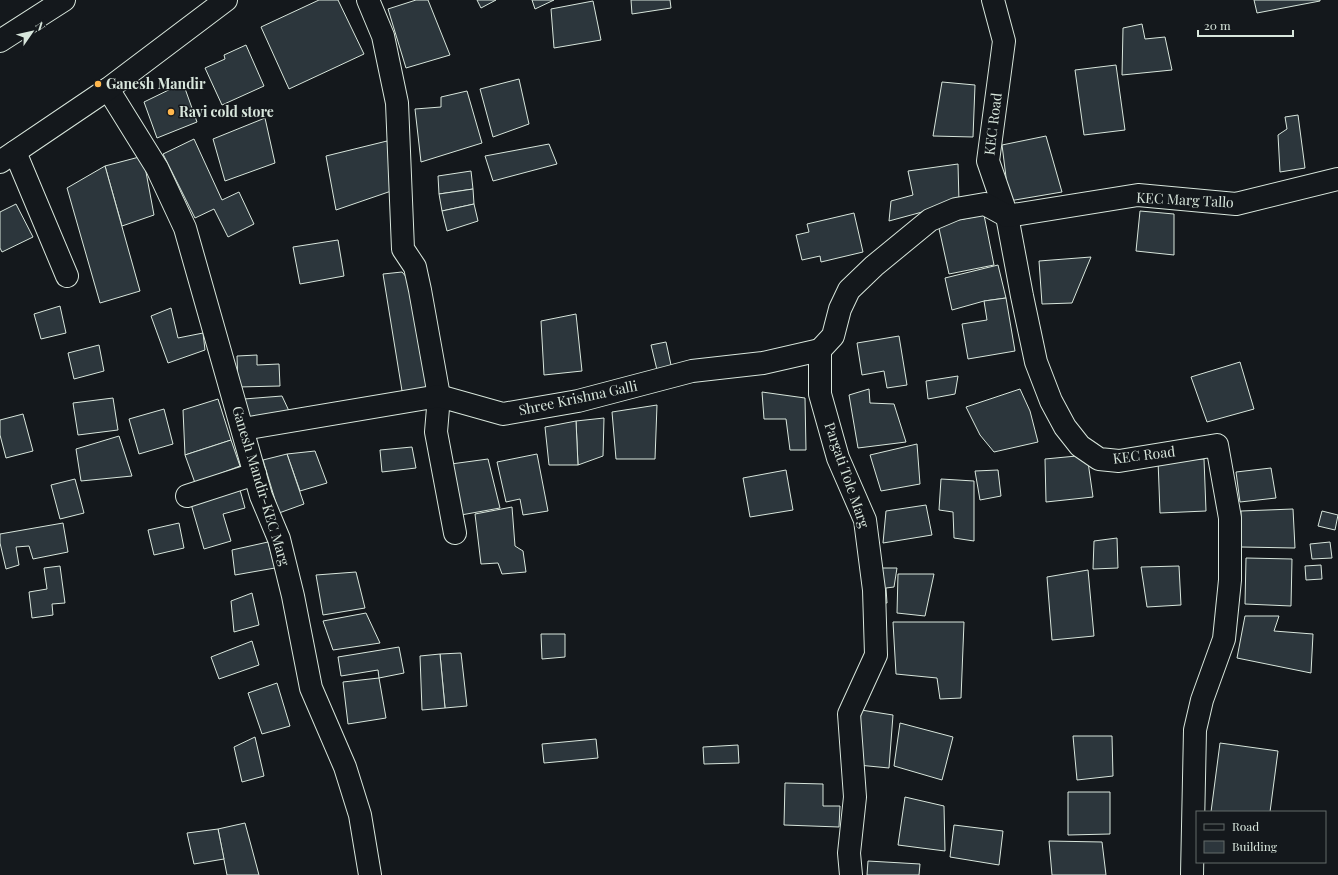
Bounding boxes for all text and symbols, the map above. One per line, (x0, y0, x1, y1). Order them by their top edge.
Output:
north arrow (12, 12, 52, 52)
scale bar (1198, 12, 1293, 38)
text: 20 m (1204, 17, 1231, 33)
text: N (32, 19, 49, 34)
place label: Ganesh Mandir (106, 74, 206, 93)
marker: Ganesh Mandir (93, 79, 103, 89)
street label: KEC Road (979, 92, 1006, 156)
place label: Ravi cold store (179, 102, 274, 121)
marker: Ravi cold store (166, 107, 176, 117)
street label: KEC Marg Tallo (1136, 187, 1235, 212)
street label: Shree Krishna Galli (517, 376, 639, 419)
street label: Ganesh Mandir-KEC Marg (228, 404, 295, 569)
street label: Pargati Tole Marg (821, 419, 875, 531)
street label: KEC Road (1112, 441, 1176, 468)
legend (1196, 811, 1326, 863)
text: Road (1232, 818, 1259, 834)
text: Building (1232, 838, 1278, 854)

